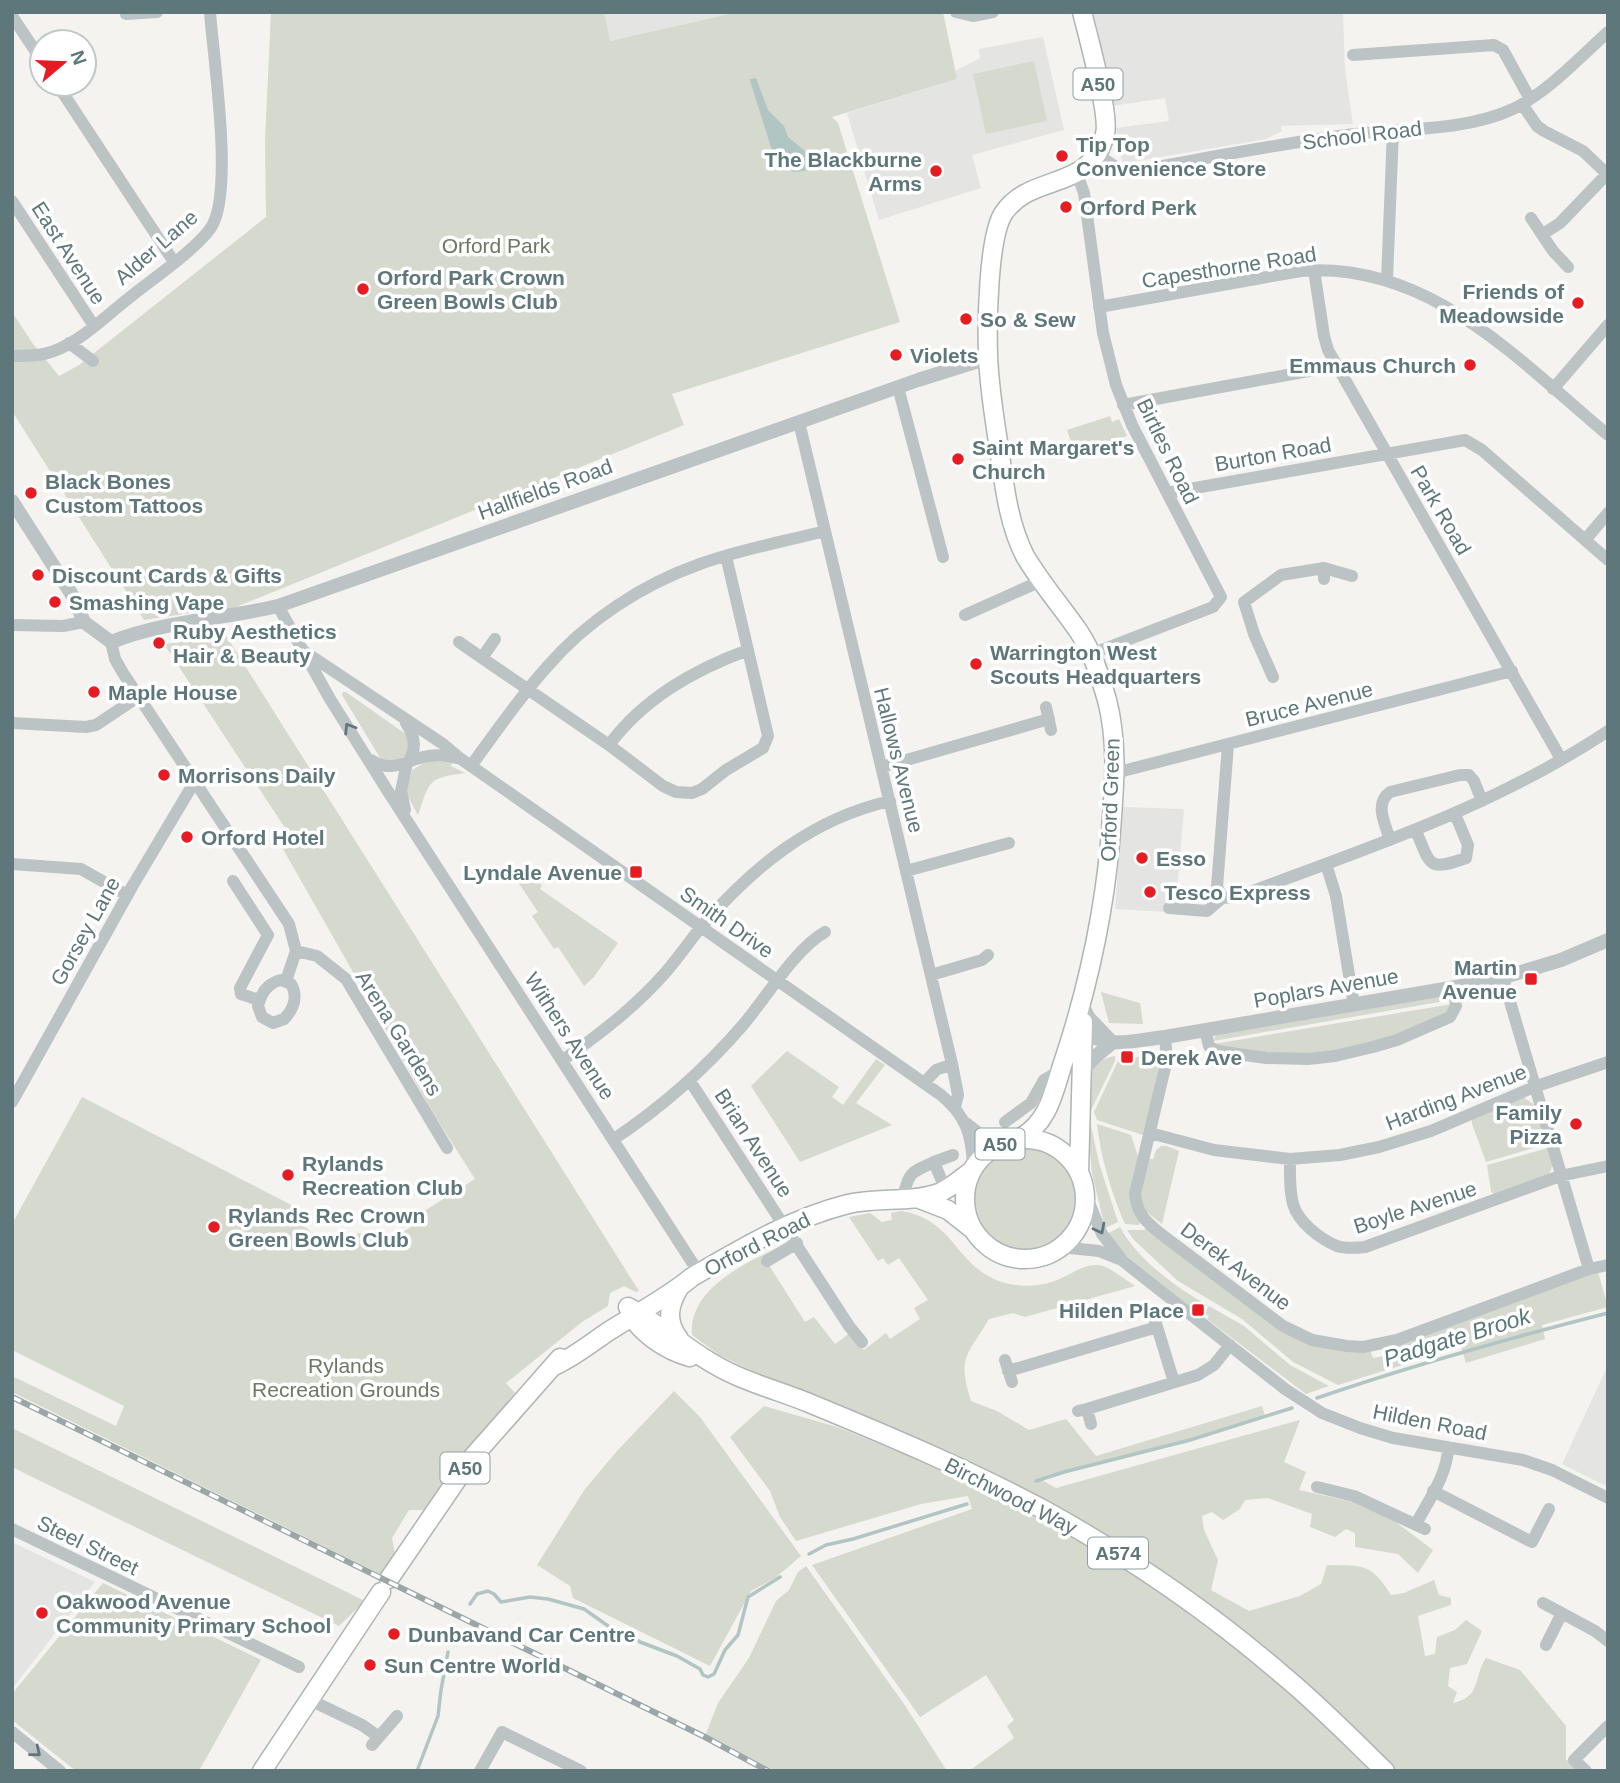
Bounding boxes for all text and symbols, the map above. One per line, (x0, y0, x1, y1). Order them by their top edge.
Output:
north arrow (28, 28, 98, 98)
text: N (66, 48, 91, 68)
road number: A50 (1074, 68, 1122, 100)
street label: School Road (1301, 116, 1423, 154)
place label: Tip Top Convenience Store (1076, 133, 1266, 180)
place label: The Blackburne Arms (764, 148, 922, 195)
marker: Tip Top Convenience Store (1054, 148, 1070, 164)
marker: The Blackburne Arms (928, 163, 944, 179)
place label: Orford Perk (1080, 196, 1197, 219)
street label: East Avenue (27, 197, 111, 309)
marker: Orford Perk (1058, 199, 1074, 215)
street label: Alder Lane (110, 205, 202, 289)
park label: Orford Park (442, 234, 551, 257)
street label: Capesthorne Road (1140, 242, 1318, 292)
place label: Orford Park Crown Green Bowls Club (377, 266, 565, 313)
place label: Friends of Meadowside (1439, 280, 1565, 327)
marker: Orford Park Crown Green Bowls Club (355, 281, 371, 297)
marker: Friends of Meadowside (1570, 295, 1586, 311)
place label: So & Sew (980, 308, 1076, 331)
marker: So & Sew (958, 311, 974, 327)
place label: Violets (910, 344, 978, 367)
marker: Violets (888, 347, 904, 363)
place label: Emmaus Church (1289, 354, 1456, 377)
marker: Emmaus Church (1462, 357, 1478, 373)
street label: Birtles Road (1133, 395, 1203, 507)
street label: Burton Road (1213, 432, 1333, 476)
place label: Saint Margaret's Church (972, 436, 1135, 483)
marker: Saint Margaret's Church (950, 451, 966, 467)
street label: Hallfields Road (475, 454, 615, 524)
street label: Park Road (1406, 461, 1476, 559)
place label: Black Bones Custom Tattoos (45, 470, 203, 517)
marker: Black Bones Custom Tattoos (23, 485, 39, 501)
place label: Discount Cards & Gifts (52, 564, 282, 587)
marker: Discount Cards & Gifts (30, 567, 46, 583)
place label: Smashing Vape (69, 591, 224, 614)
marker: Smashing Vape (47, 594, 63, 610)
place label: Ruby Aesthetics Hair & Beauty (173, 620, 337, 667)
marker: Ruby Aesthetics Hair & Beauty (151, 635, 167, 651)
place label: Warrington West Scouts Headquarters (990, 641, 1201, 688)
marker: Warrington West Scouts Headquarters (968, 656, 984, 672)
street label: Bruce Avenue (1243, 677, 1375, 731)
place label: Maple House (108, 681, 238, 704)
marker: Maple House (86, 684, 102, 700)
street label: Hallows Avenue (870, 685, 928, 835)
one-way arrow (345, 723, 357, 736)
street label: Orford Green (1096, 738, 1124, 862)
place label: Morrisons Daily (178, 764, 336, 787)
marker: Morrisons Daily (156, 767, 172, 783)
place label: Orford Hotel (201, 826, 325, 849)
marker: Orford Hotel (179, 829, 195, 845)
place label: Esso (1156, 847, 1206, 870)
marker: Esso (1134, 850, 1150, 866)
place label: Lyndale Avenue (463, 861, 622, 884)
marker: Lyndale Avenue (628, 864, 644, 880)
street label: Gorsey Lane (46, 873, 124, 989)
street label: Smith Drive (676, 881, 778, 963)
place label: Tesco Express (1164, 881, 1311, 904)
marker: Tesco Express (1142, 884, 1158, 900)
place label: Martin Avenue (1442, 956, 1517, 1003)
street label: Poplars Avenue (1252, 964, 1400, 1012)
street label: Arena Gardens (352, 967, 446, 1099)
street label: Withers Avenue (520, 968, 620, 1104)
marker: Martin Avenue (1523, 971, 1539, 987)
place label: Derek Ave (1141, 1046, 1242, 1069)
marker: Derek Ave (1119, 1049, 1135, 1065)
street label: Harding Avenue (1382, 1060, 1530, 1134)
street label: Brian Avenue (710, 1085, 798, 1201)
place label: Family Pizza (1495, 1101, 1562, 1148)
marker: Family Pizza (1568, 1116, 1584, 1132)
road number: A50 (976, 1128, 1024, 1160)
place label: Rylands Recreation Club (302, 1152, 463, 1199)
marker: Rylands Recreation Club (280, 1167, 296, 1183)
street label: Boyle Avenue (1351, 1176, 1479, 1238)
place label: Rylands Rec Crown Green Bowls Club (228, 1204, 425, 1251)
street label: Orford Road (700, 1208, 814, 1280)
street label: Derek Avenue (1177, 1217, 1295, 1315)
marker: Rylands Rec Crown Green Bowls Club (206, 1219, 222, 1235)
one-way arrow (1092, 1222, 1105, 1234)
place label: Hilden Place (1059, 1299, 1184, 1322)
marker: Hilden Place (1190, 1302, 1206, 1318)
water label: Padgate Brook (1380, 1302, 1535, 1372)
park label: Rylands Recreation Grounds (252, 1354, 440, 1401)
street label: Hilden Road (1371, 1400, 1489, 1444)
road number: A50 (440, 1452, 490, 1484)
street label: Birchwood Way (941, 1453, 1081, 1539)
street label: Steel Street (34, 1511, 142, 1579)
road number: A574 (1088, 1538, 1148, 1568)
place label: Oakwood Avenue Community Primary School (56, 1590, 331, 1637)
marker: Oakwood Avenue Community Primary School (34, 1605, 50, 1621)
place label: Dunbavand Car Centre (408, 1623, 636, 1646)
marker: Dunbavand Car Centre (386, 1626, 402, 1642)
place label: Sun Centre World (384, 1654, 561, 1677)
marker: Sun Centre World (362, 1657, 378, 1673)
one-way arrow (28, 1743, 40, 1756)

